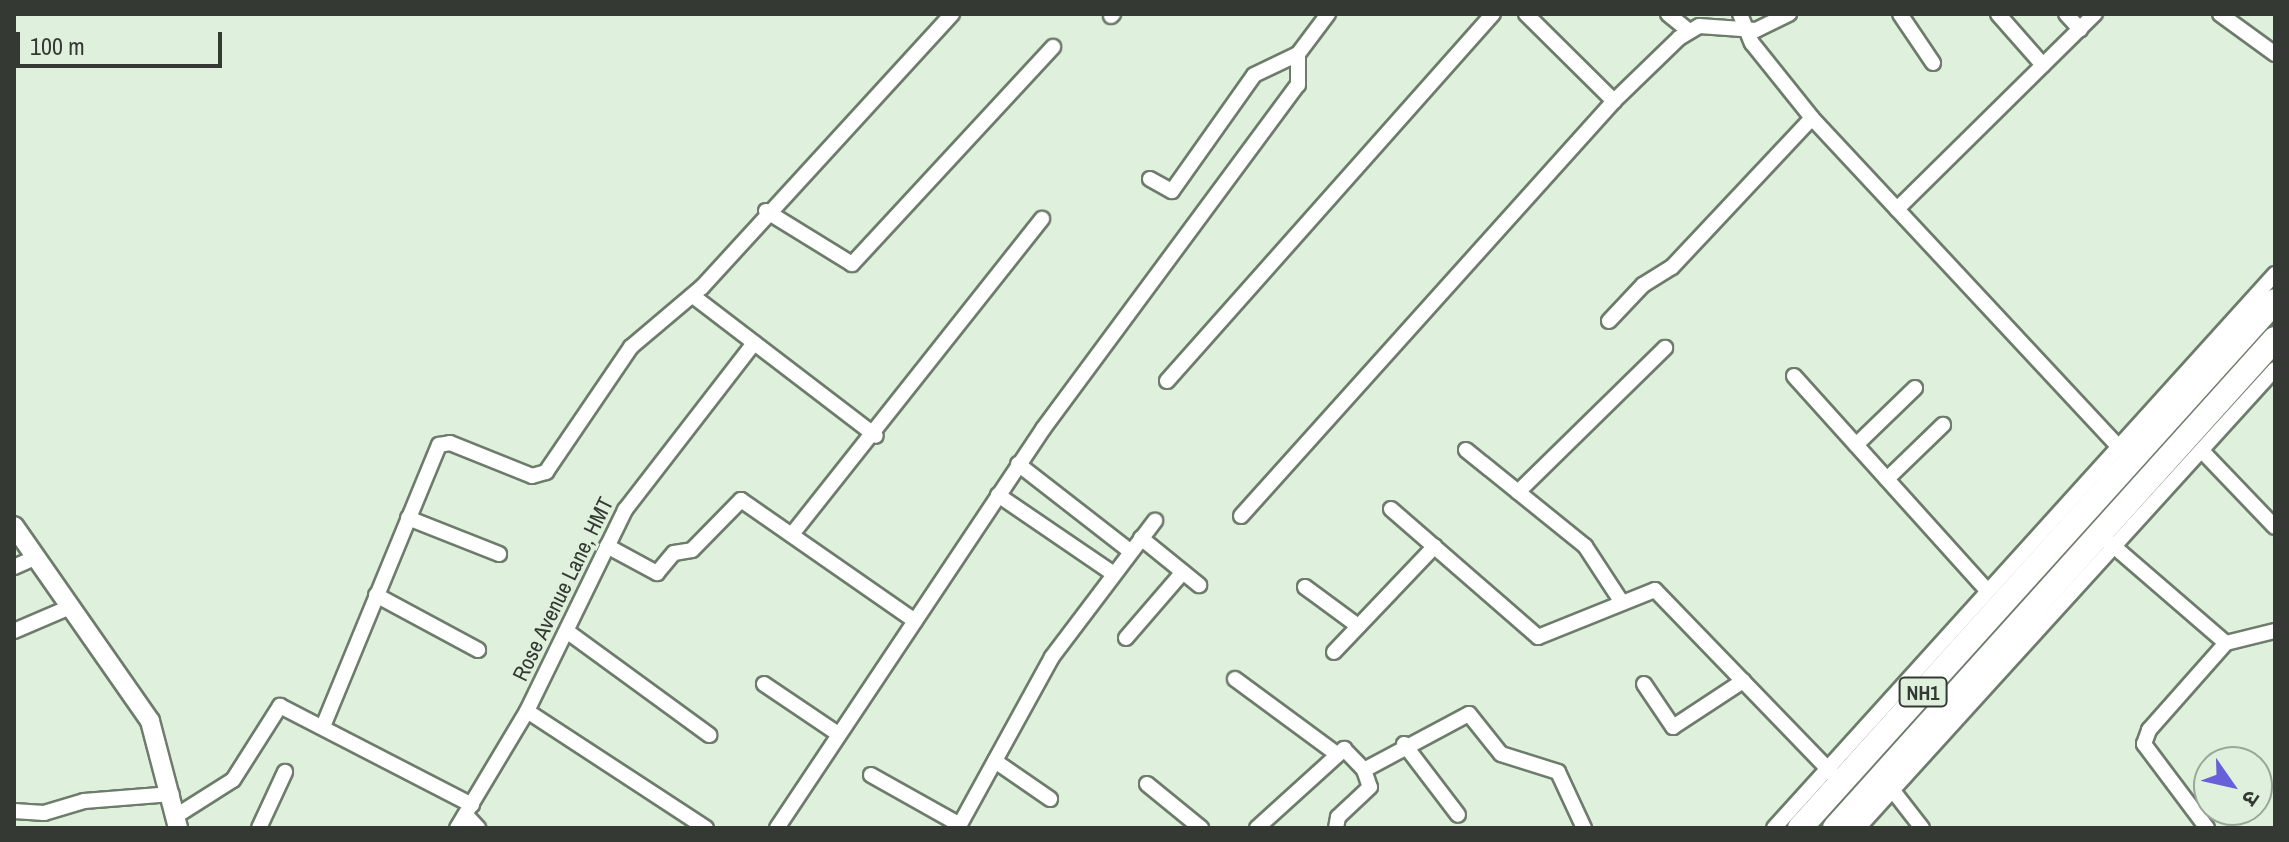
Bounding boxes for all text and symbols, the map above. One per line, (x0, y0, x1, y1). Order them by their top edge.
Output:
scale bar (20, 16, 226, 66)
text: 100 m (30, 30, 85, 62)
street label: Rose Avenue Lane, HMT (507, 492, 619, 686)
road number: NH1 (1897, 676, 1949, 708)
north arrow (2193, 746, 2273, 826)
text: उ (2235, 785, 2267, 812)

